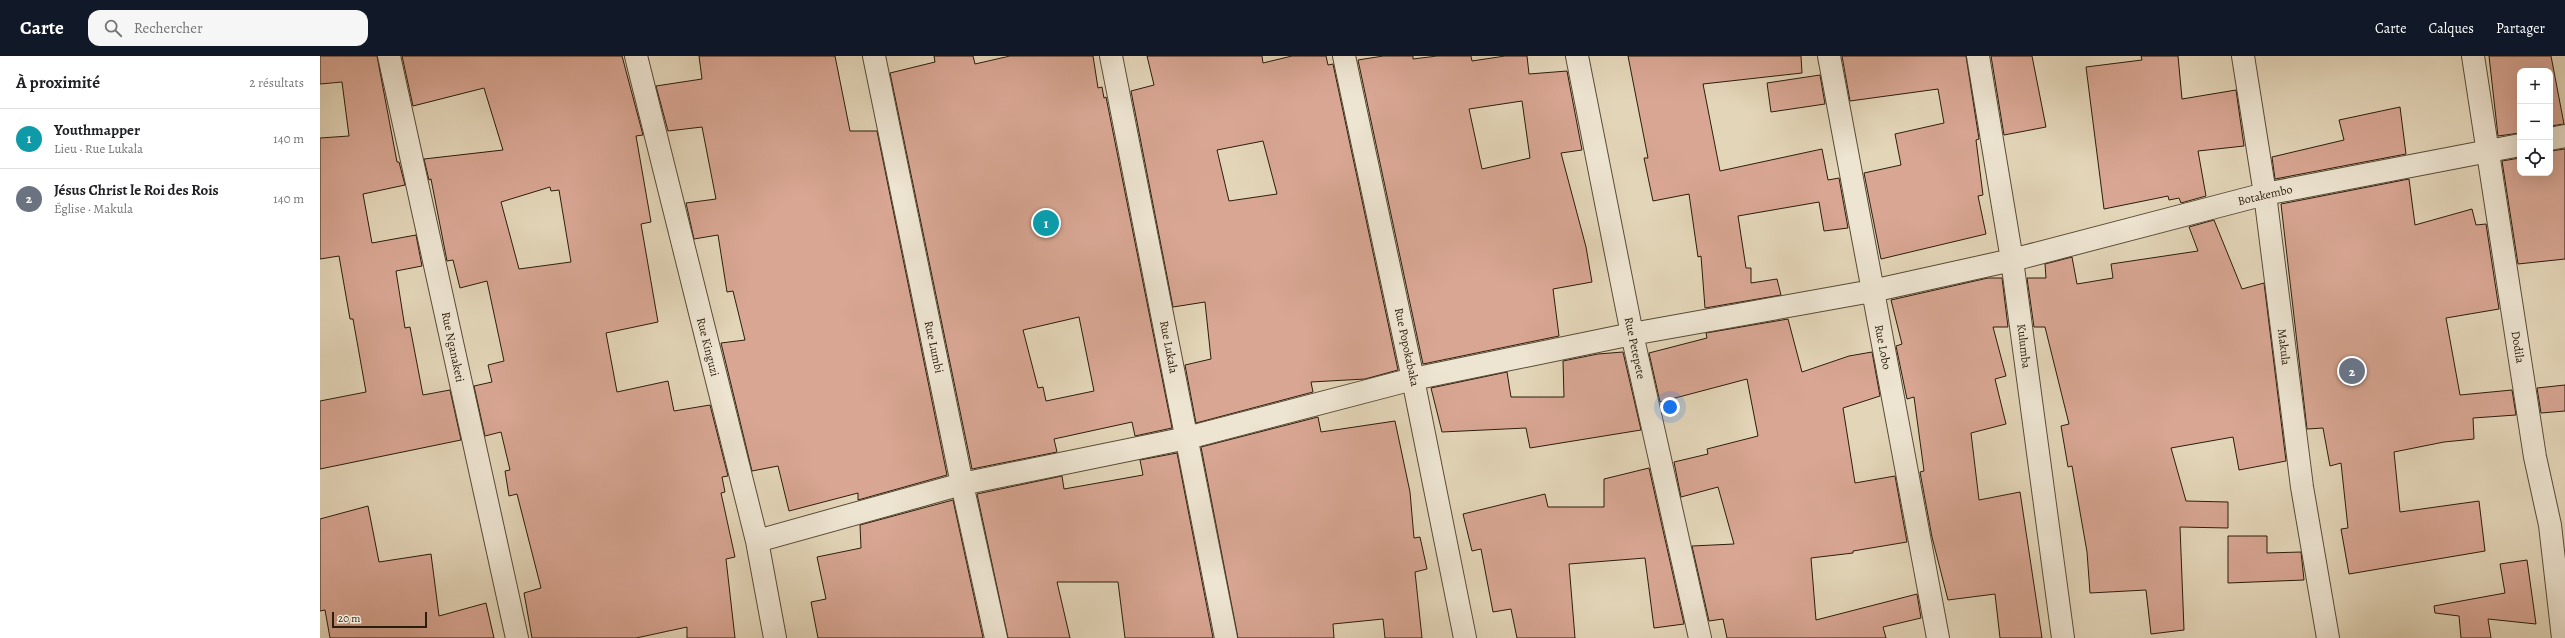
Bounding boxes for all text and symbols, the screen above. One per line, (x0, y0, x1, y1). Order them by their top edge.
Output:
search box (88, 10, 368, 46)
text: Carte (20, 15, 64, 41)
icon: search (102, 17, 124, 39)
text: Rechercher (134, 18, 203, 38)
text: Carte (2375, 19, 2406, 38)
text: Calques (2428, 19, 2474, 38)
text: Partager (2496, 19, 2545, 38)
map controls (2517, 68, 2553, 176)
button: + (2517, 68, 2553, 104)
text: À proximité (16, 71, 100, 94)
text: 2 résultats (249, 74, 304, 91)
button: − (2517, 104, 2553, 140)
text: Youthmapper (54, 120, 140, 140)
text: 1 (27, 130, 31, 147)
text: 140 m (273, 130, 304, 147)
text: Lieu · Rue Lukala (54, 140, 143, 157)
button: locate (2517, 140, 2553, 176)
text: Jésus Christ le Roi des Rois (54, 180, 219, 200)
street label: Botakembo (2236, 181, 2294, 209)
text: 2 (26, 190, 32, 207)
text: 140 m (273, 190, 304, 207)
text: Église · Makula (54, 200, 133, 217)
pin: 1 (1033, 208, 1059, 238)
street label: Rue Popokabaka (1391, 306, 1423, 388)
street label: Rue Nganaketi (438, 310, 468, 384)
street label: Rue Petepete (1621, 315, 1649, 381)
street label: Rue Kinguzi (693, 316, 723, 378)
street label: Rue Lumbi (921, 319, 947, 375)
street label: Rue Lukala (1156, 319, 1182, 375)
street label: Rue Lobo (1871, 323, 1895, 371)
street label: Kulumba (2013, 323, 2035, 370)
street label: Makula (2274, 328, 2294, 367)
street label: Dodila (2508, 330, 2529, 365)
pin: 2 (2339, 356, 2365, 386)
your location (1660, 397, 1680, 417)
scale bar (332, 610, 427, 629)
text: 20 m (338, 611, 360, 626)

